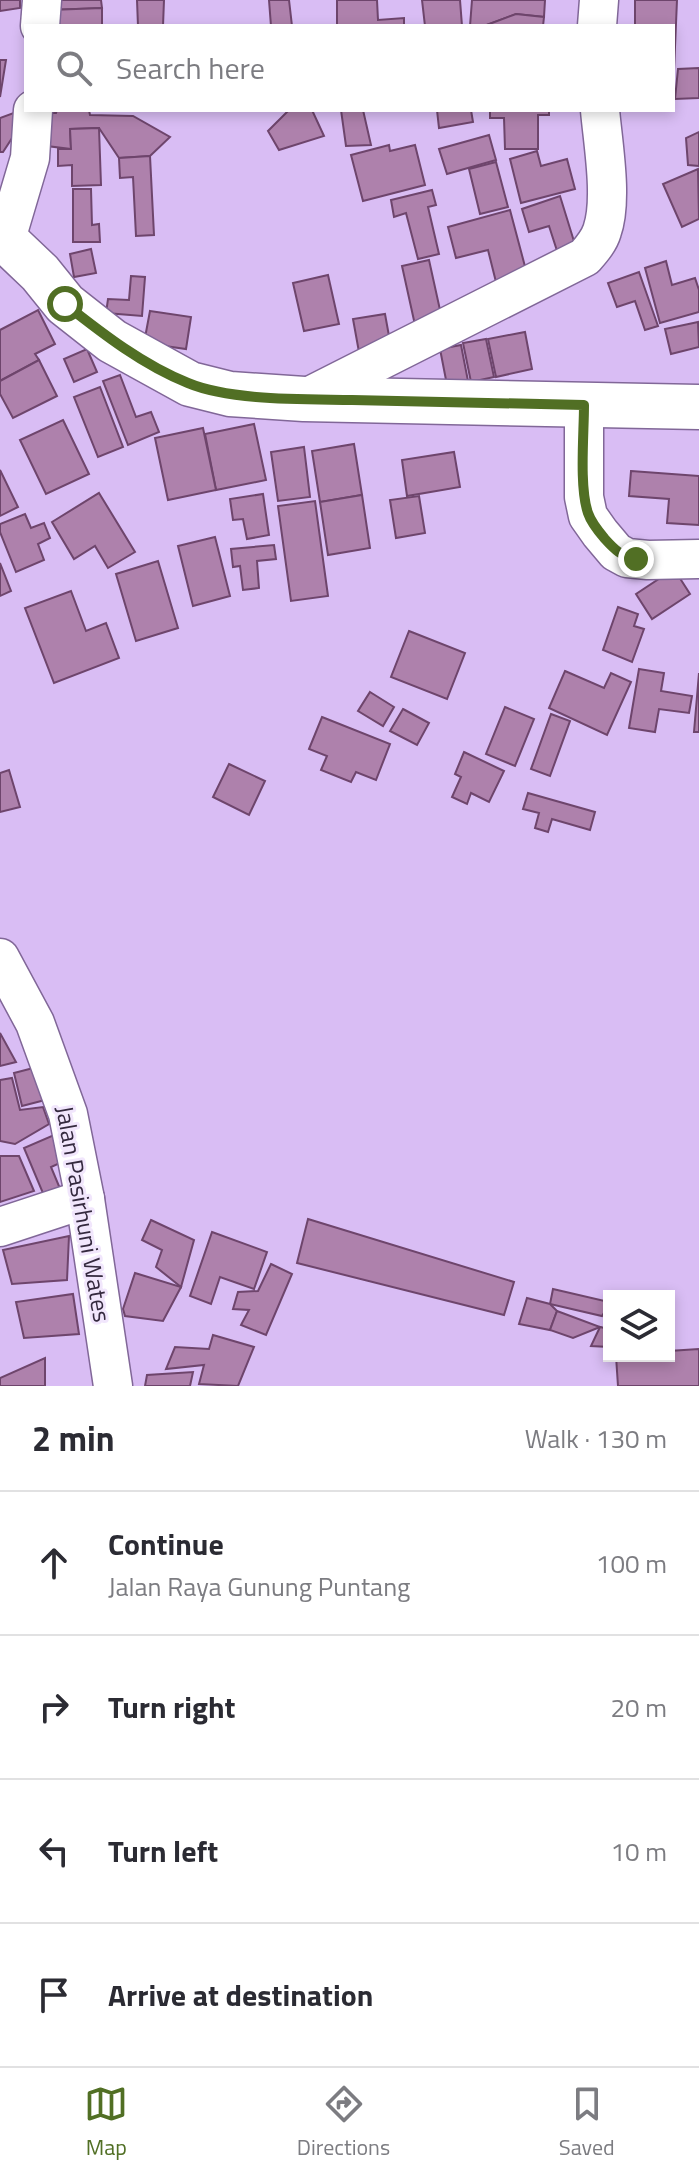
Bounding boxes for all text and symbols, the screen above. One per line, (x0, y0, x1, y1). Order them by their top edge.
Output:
search box (24, 24, 675, 112)
text: Search here (116, 45, 265, 91)
icon: search (52, 46, 96, 90)
route start (47, 286, 83, 322)
route end (618, 541, 654, 577)
street label: Jalan Pasirhuni Wates (47, 1103, 121, 1325)
map controls (603, 1290, 675, 1362)
button: layers (603, 1290, 675, 1362)
text: 2 min (32, 1412, 115, 1464)
text: Walk · 130 m (525, 1419, 667, 1458)
text: Continue (108, 1521, 224, 1567)
icon: ahead (32, 1541, 76, 1585)
text: 100 m (596, 1544, 667, 1583)
text: Jalan Raya Gunung Puntang (108, 1567, 410, 1606)
text: Turn right (108, 1684, 236, 1730)
icon: right (32, 1685, 76, 1729)
text: 20 m (610, 1688, 667, 1727)
text: Turn left (108, 1828, 218, 1874)
icon: left (32, 1829, 76, 1873)
text: 10 m (610, 1832, 667, 1871)
text: Arrive at destination (108, 1972, 373, 2018)
icon: arrive (32, 1973, 76, 2017)
tab: Map (84, 2082, 128, 2164)
tab: Directions (297, 2082, 390, 2164)
tab: Saved (559, 2082, 615, 2164)

